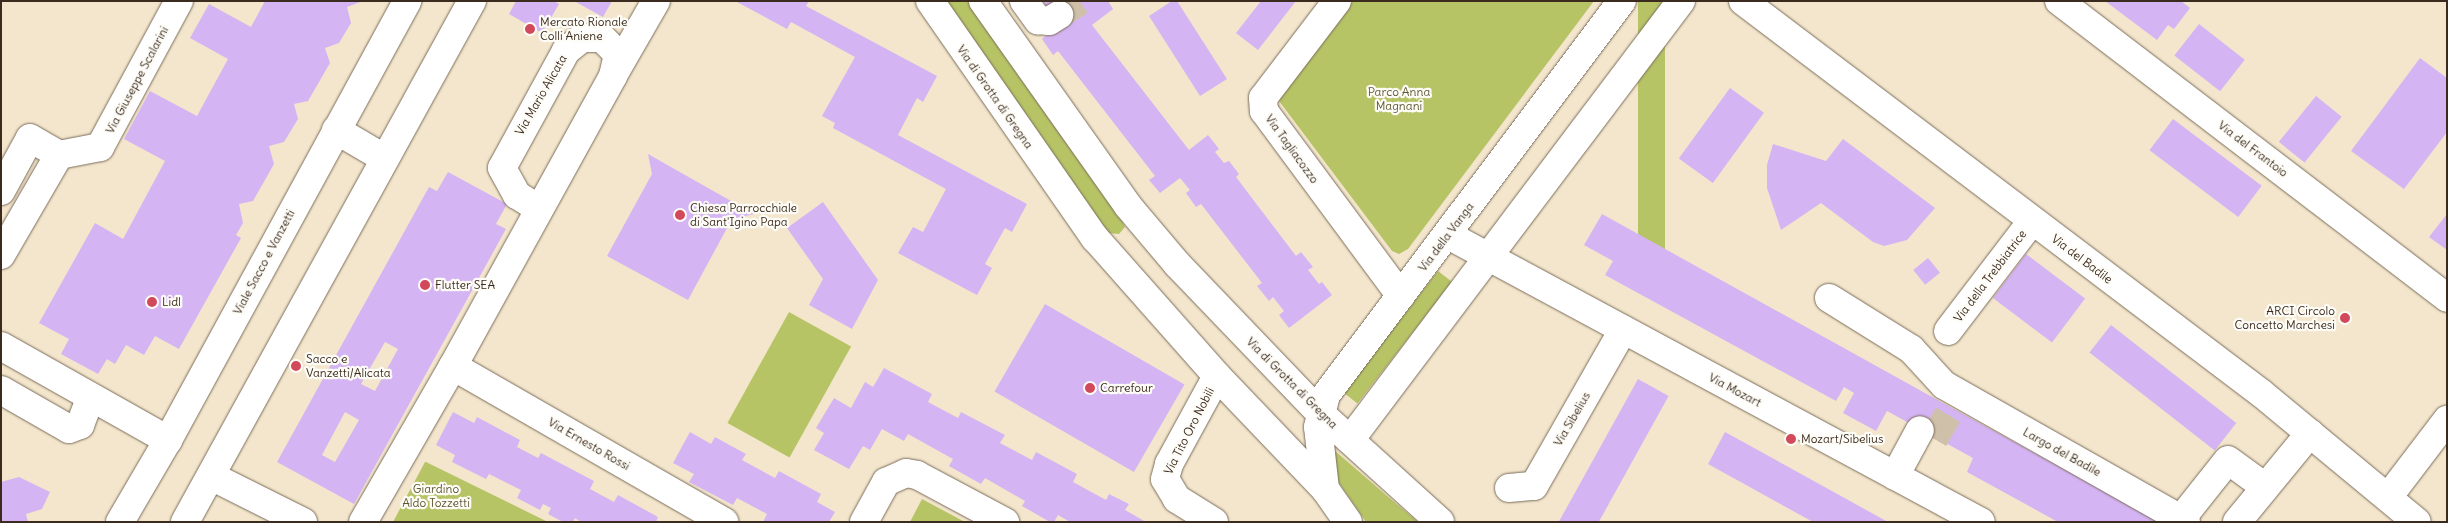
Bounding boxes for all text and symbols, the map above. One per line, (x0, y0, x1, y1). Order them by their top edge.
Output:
place label: Mercato Rionale Colli Aniene (540, 15, 627, 43)
marker: Mercato Rionale Colli Aniene (524, 23, 536, 35)
street label: Via Giuseppe Scalarini (103, 24, 171, 136)
street label: Via di Grotta di Gregna (954, 42, 1036, 152)
street label: Via Mario Alicata (512, 52, 570, 138)
park label: Parco Anna Magnani (1368, 85, 1430, 113)
street label: Via Tagliacozzo (1262, 112, 1322, 186)
street label: Via del Frantoio (2215, 118, 2291, 180)
street label: Via della Vanga (1415, 200, 1477, 274)
place label: Chiesa Parrocchiale di Sant'Igino Papa (690, 201, 797, 229)
street label: Viale Sacco e Vanzetti (230, 207, 298, 317)
marker: Chiesa Parrocchiale di Sant'Igino Papa (674, 209, 686, 221)
street label: Via della Trebbiatrice (1951, 227, 2029, 325)
street label: Via del Badile (2049, 231, 2115, 287)
place label: Flutter SEA (435, 278, 495, 292)
marker: Flutter SEA (419, 279, 431, 291)
place label: Lidl (162, 295, 181, 309)
marker: Lidl (146, 296, 158, 308)
place label: ARCI Circolo Concetto Marchesi (2235, 304, 2335, 332)
marker: ARCI Circolo Concetto Marchesi (2339, 312, 2351, 324)
street label: Via di Grotta di Gregna (1243, 334, 1341, 432)
place label: Sacco e Vanzetti/Alicata (306, 352, 391, 380)
marker: Sacco e Vanzetti/Alicata (290, 360, 302, 372)
street label: Via Mozart (1706, 370, 1764, 410)
place label: Carrefour (1100, 381, 1153, 395)
marker: Carrefour (1084, 382, 1096, 394)
street label: Via Tito Oro Nobili (1161, 385, 1217, 477)
street label: Via Sibelius (1551, 389, 1593, 449)
street label: Via Ernesto Rossi (545, 415, 633, 473)
street label: Largo del Badile (2020, 425, 2104, 479)
place label: Mozart/Sibelius (1801, 432, 1883, 446)
marker: Mozart/Sibelius (1785, 433, 1797, 445)
park label: Giardino Aldo Tozzetti (402, 482, 470, 510)

